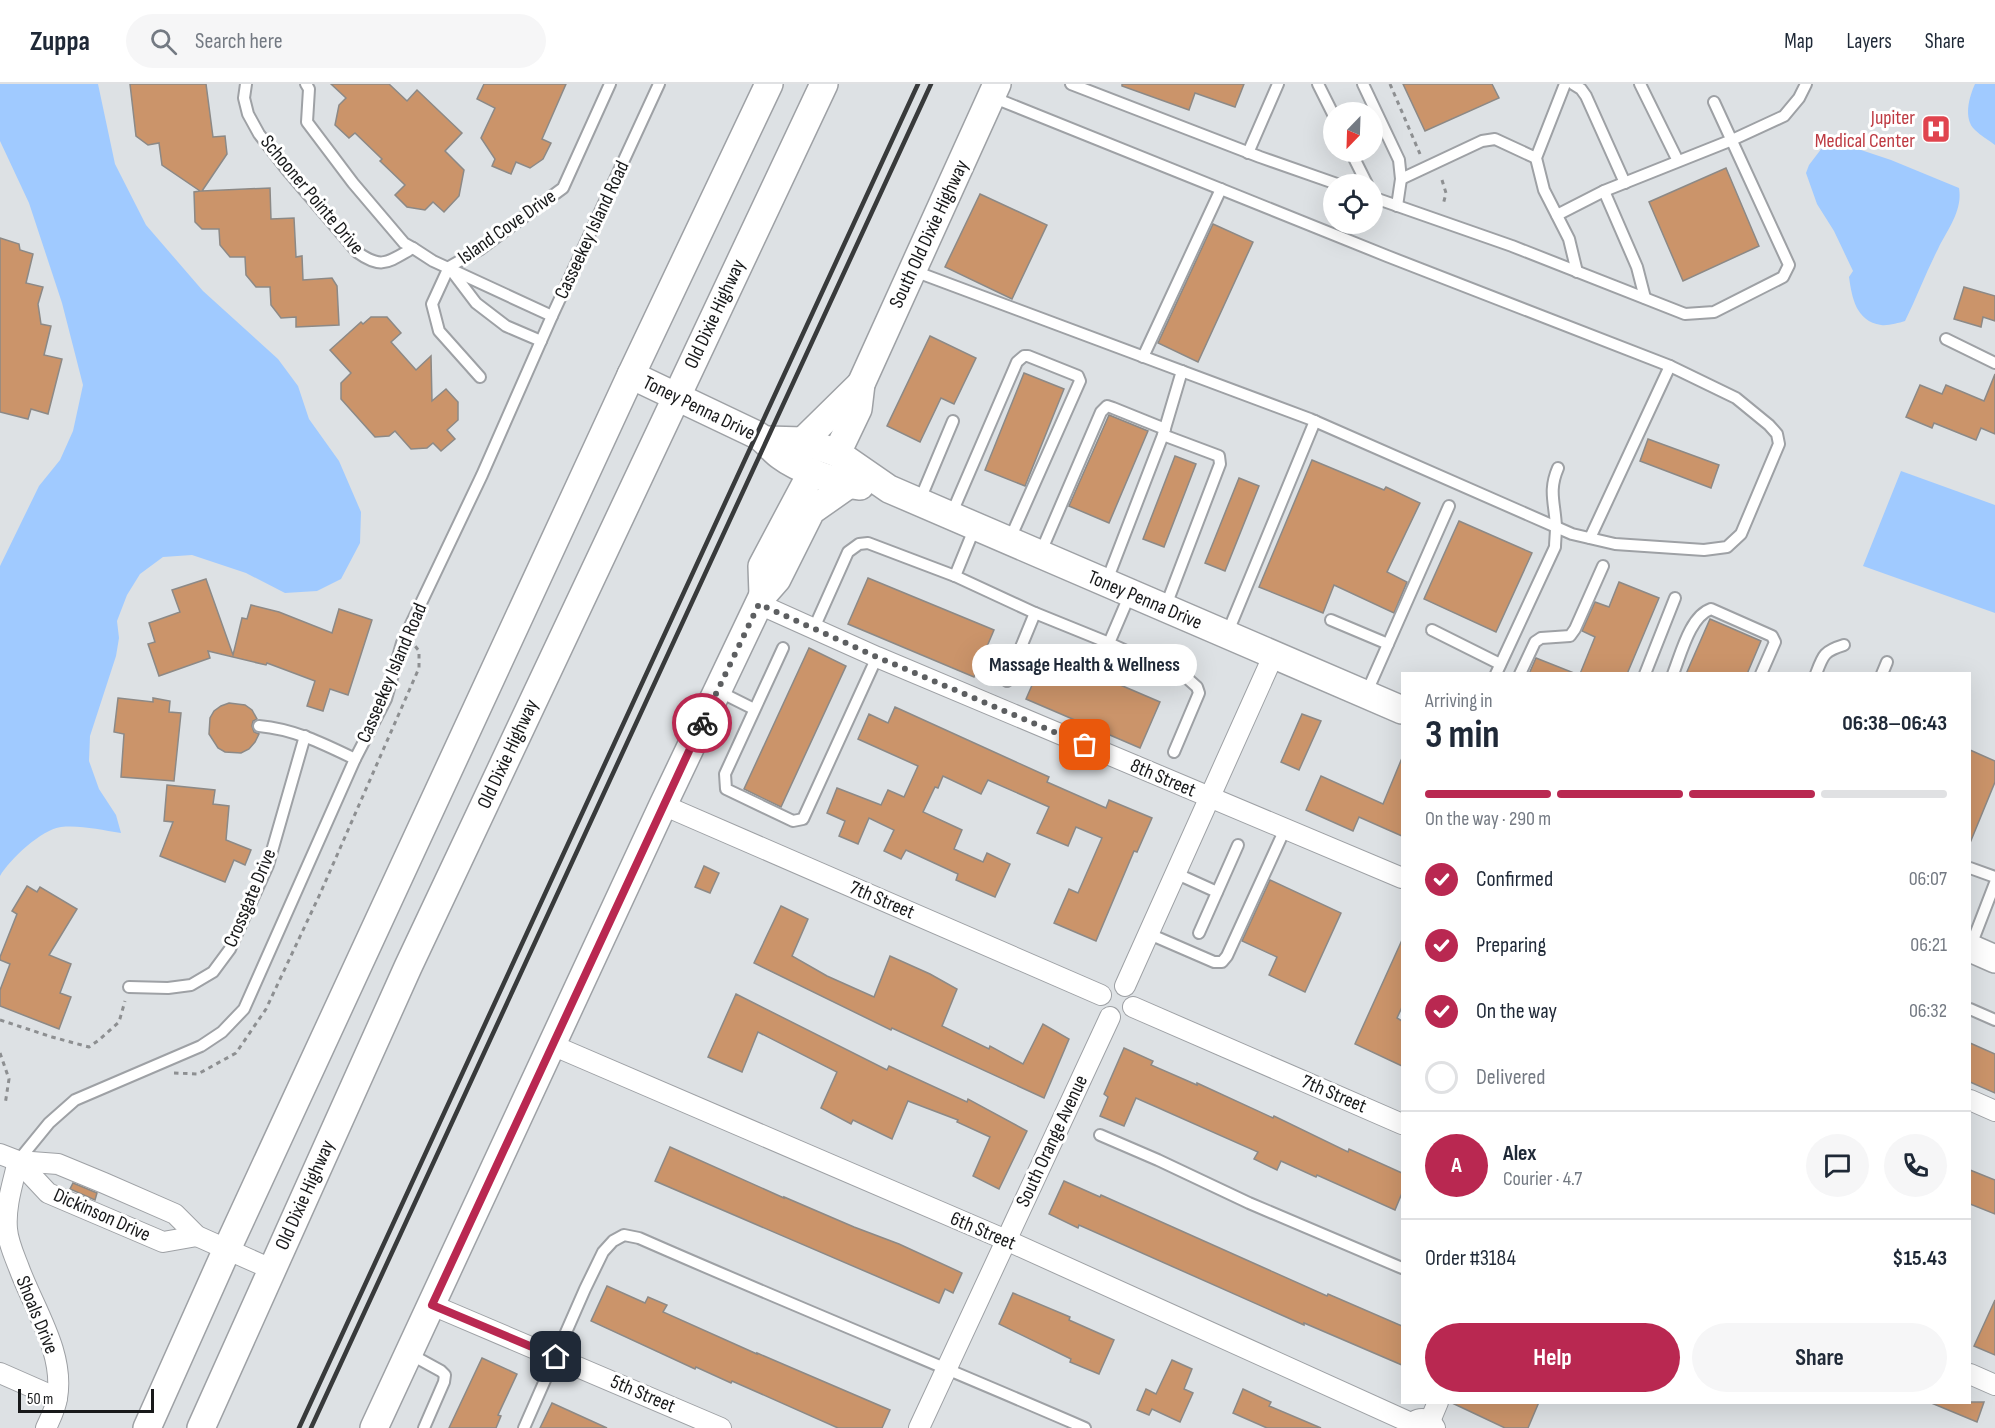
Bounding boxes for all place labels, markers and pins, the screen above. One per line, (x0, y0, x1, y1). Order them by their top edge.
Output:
place label: Jupiter Medical Center (1815, 106, 1915, 153)
hospital icon: Jupiter Medical Center (1920, 113, 1952, 145)
callout: Massage Health & Wellness (972, 643, 1198, 685)
pin (1059, 719, 1110, 770)
pin (530, 1331, 581, 1382)

